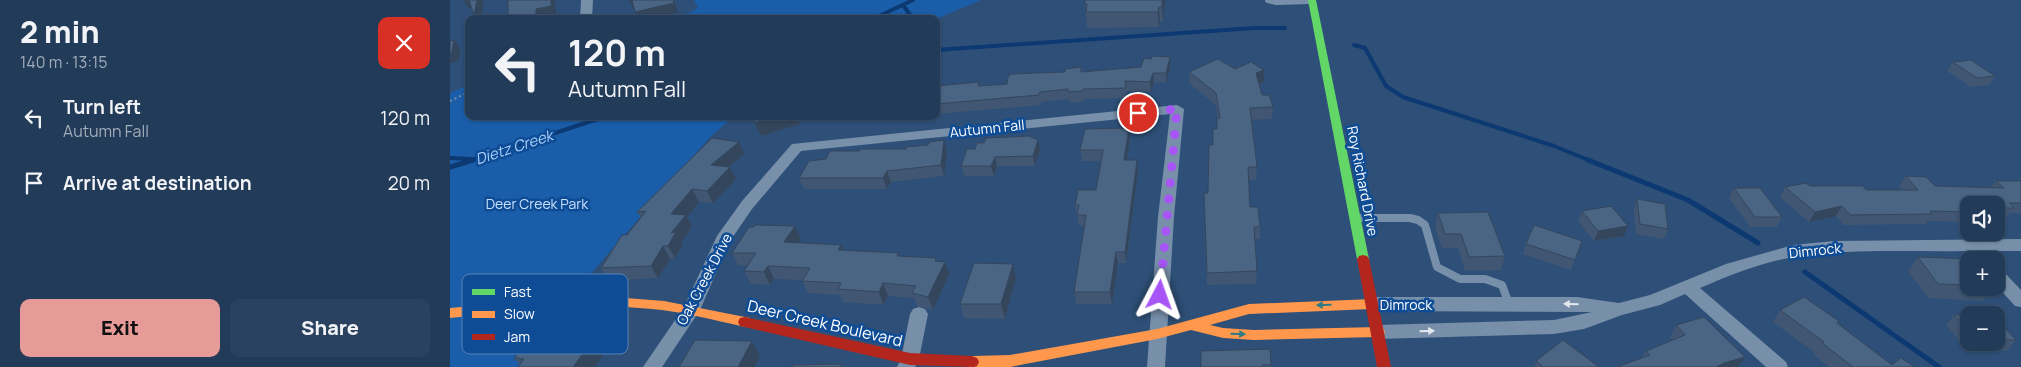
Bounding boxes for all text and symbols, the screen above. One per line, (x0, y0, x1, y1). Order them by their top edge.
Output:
text: 2 min (20, 11, 100, 52)
button: close (378, 17, 430, 69)
text: 120 m (568, 29, 666, 77)
icon: left (485, 35, 550, 100)
text: 140 m · 13:15 (20, 51, 108, 73)
text: Autumn Fall (568, 74, 686, 104)
pin (1117, 92, 1159, 134)
text: Turn left (63, 94, 141, 120)
icon: arrive (1124, 99, 1152, 127)
icon: left (20, 104, 48, 132)
text: 120 m (380, 105, 430, 131)
street label: Autumn Fall (949, 115, 1025, 141)
text: Autumn Fall (63, 120, 149, 142)
water label: Dietz Creek (473, 124, 558, 169)
street label: Roy Richard Drive (1343, 124, 1383, 238)
icon: arrive (20, 169, 48, 197)
text: Arrive at destination (63, 170, 252, 196)
text: 20 m (388, 170, 430, 196)
park label: Deer Creek Park (486, 194, 589, 213)
map controls (1960, 196, 2005, 351)
button: sound (1960, 196, 2005, 241)
street label: Oak Creek Drive (672, 230, 736, 328)
street label: Dimrock (1788, 238, 1843, 262)
button: + (1960, 251, 2005, 296)
position arrow (1133, 268, 1185, 320)
legend (462, 274, 628, 354)
text: Fast (504, 282, 532, 301)
street label: Deer Creek Boulevard (745, 294, 905, 352)
street label: Dimrock (1380, 295, 1433, 314)
button: Exit (20, 299, 220, 357)
button: Share (230, 299, 430, 357)
one-way arrow (1563, 300, 1579, 308)
one-way arrow (1315, 301, 1331, 309)
text: Slow (504, 304, 535, 323)
button: − (1960, 306, 2005, 351)
text: Jam (504, 327, 530, 346)
one-way arrow (1419, 327, 1435, 335)
one-way arrow (1231, 330, 1247, 338)

